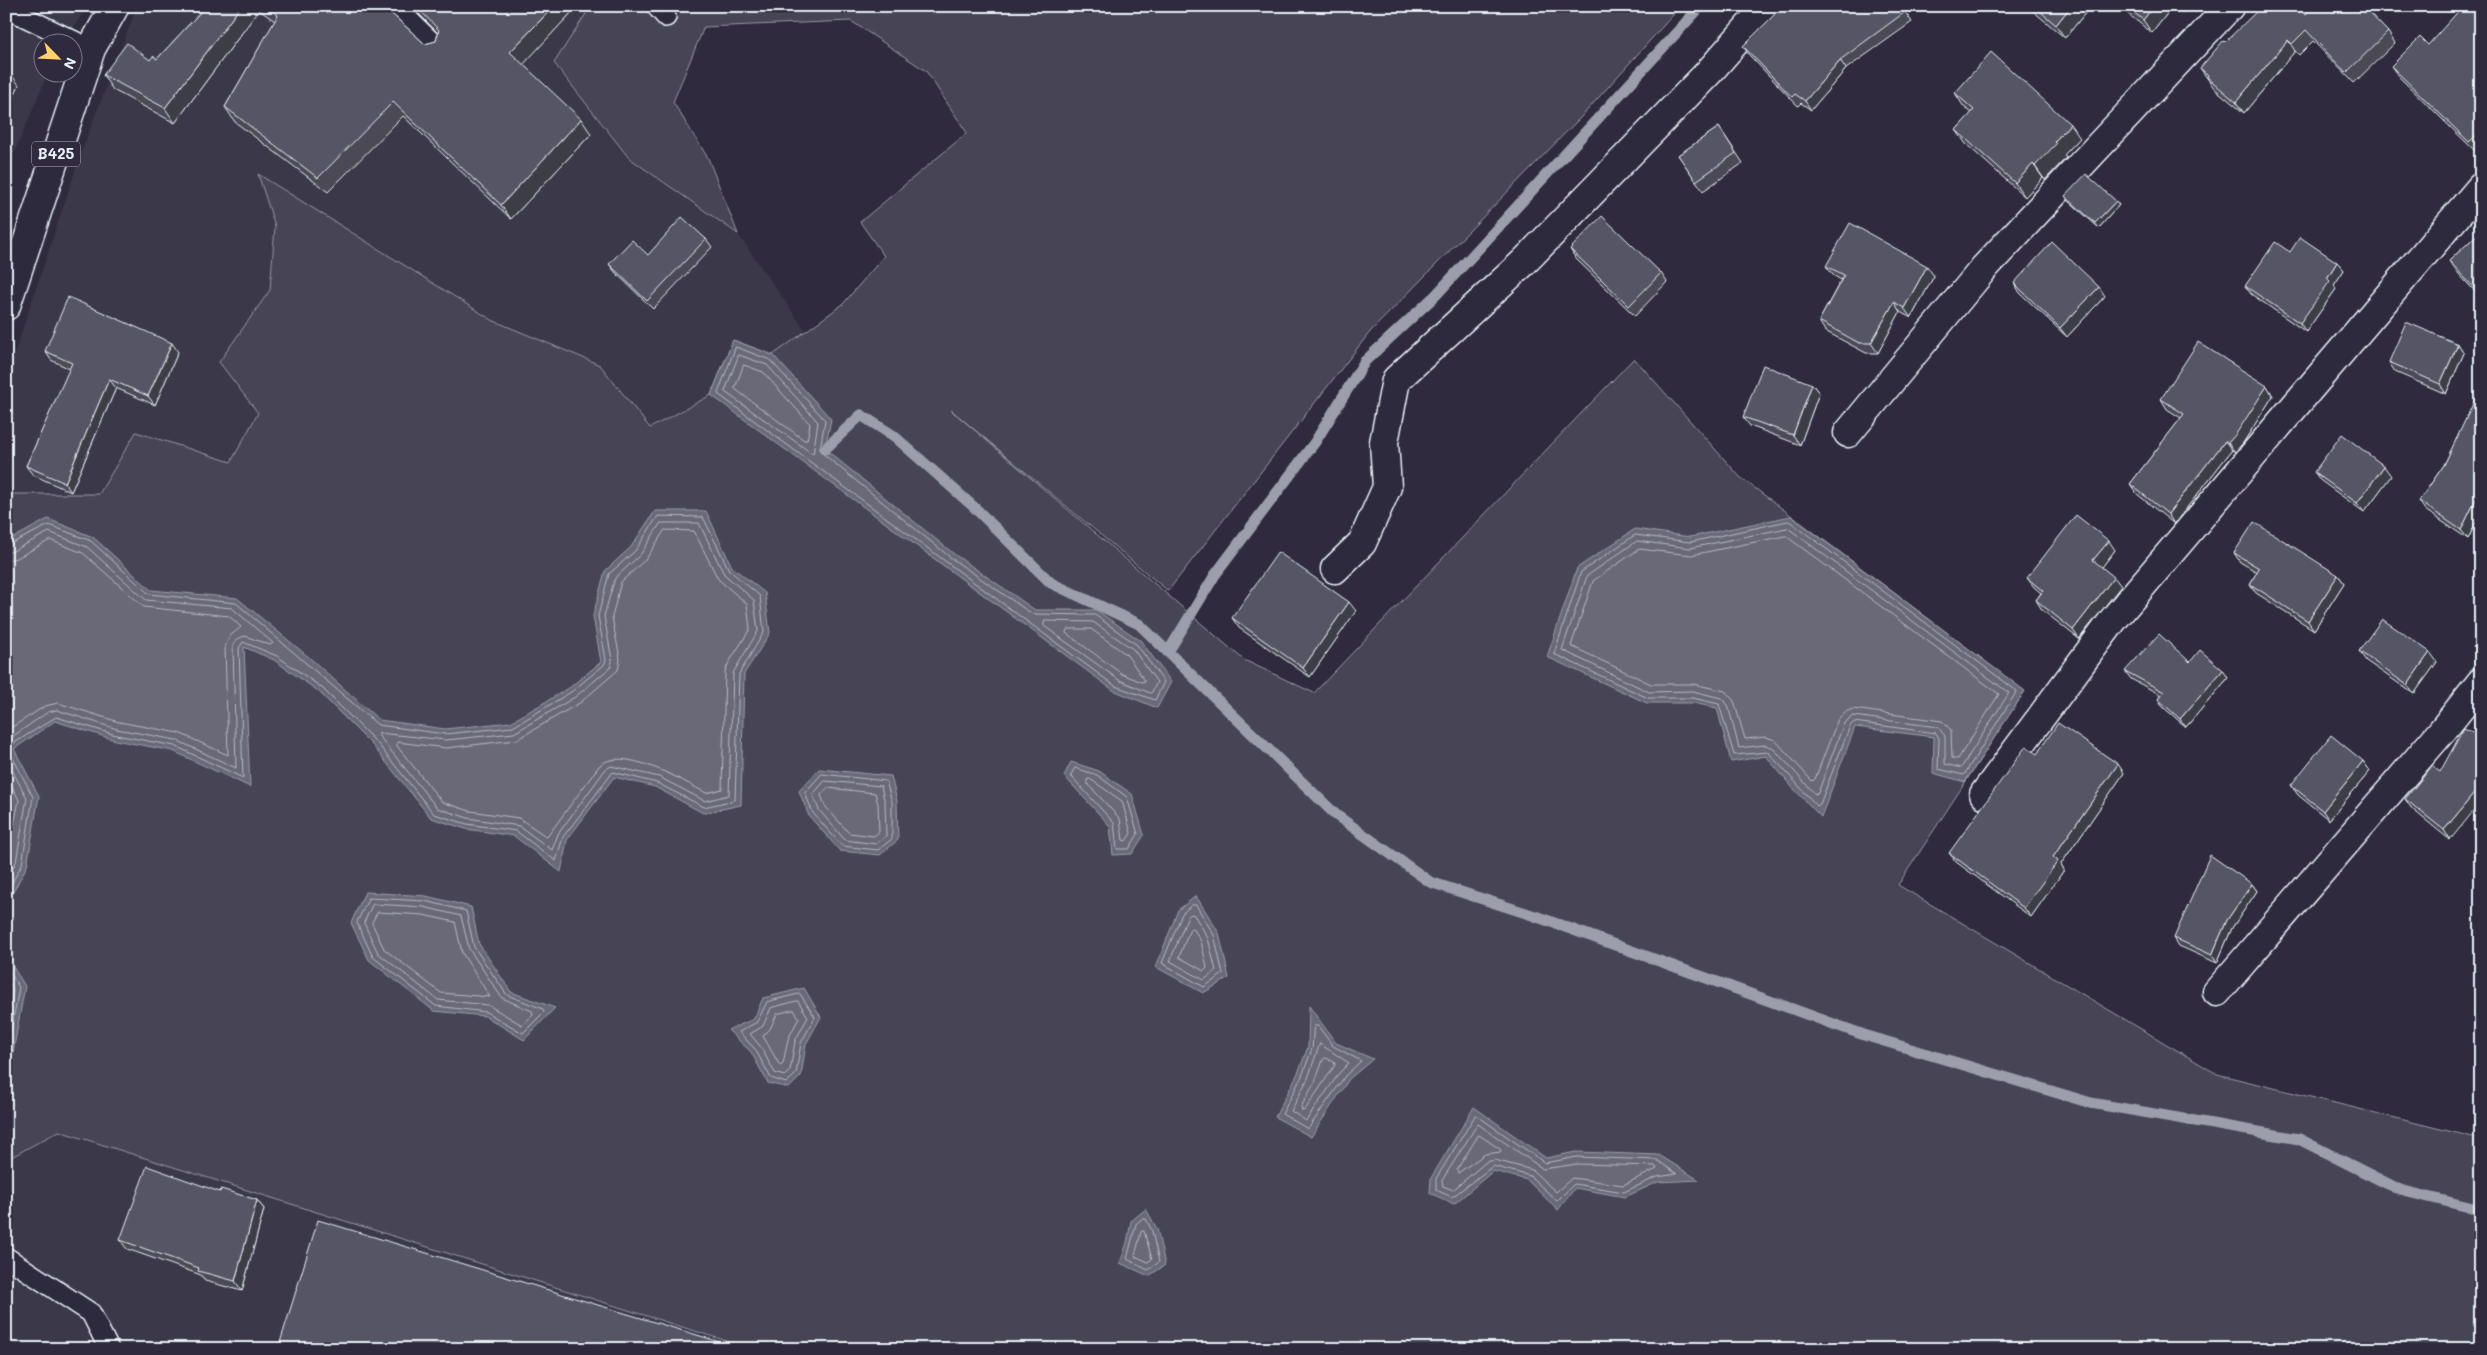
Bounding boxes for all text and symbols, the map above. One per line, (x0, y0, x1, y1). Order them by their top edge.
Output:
north arrow (32, 32, 82, 82)
text: N (59, 55, 81, 72)
road number: B425 (32, 142, 80, 166)

